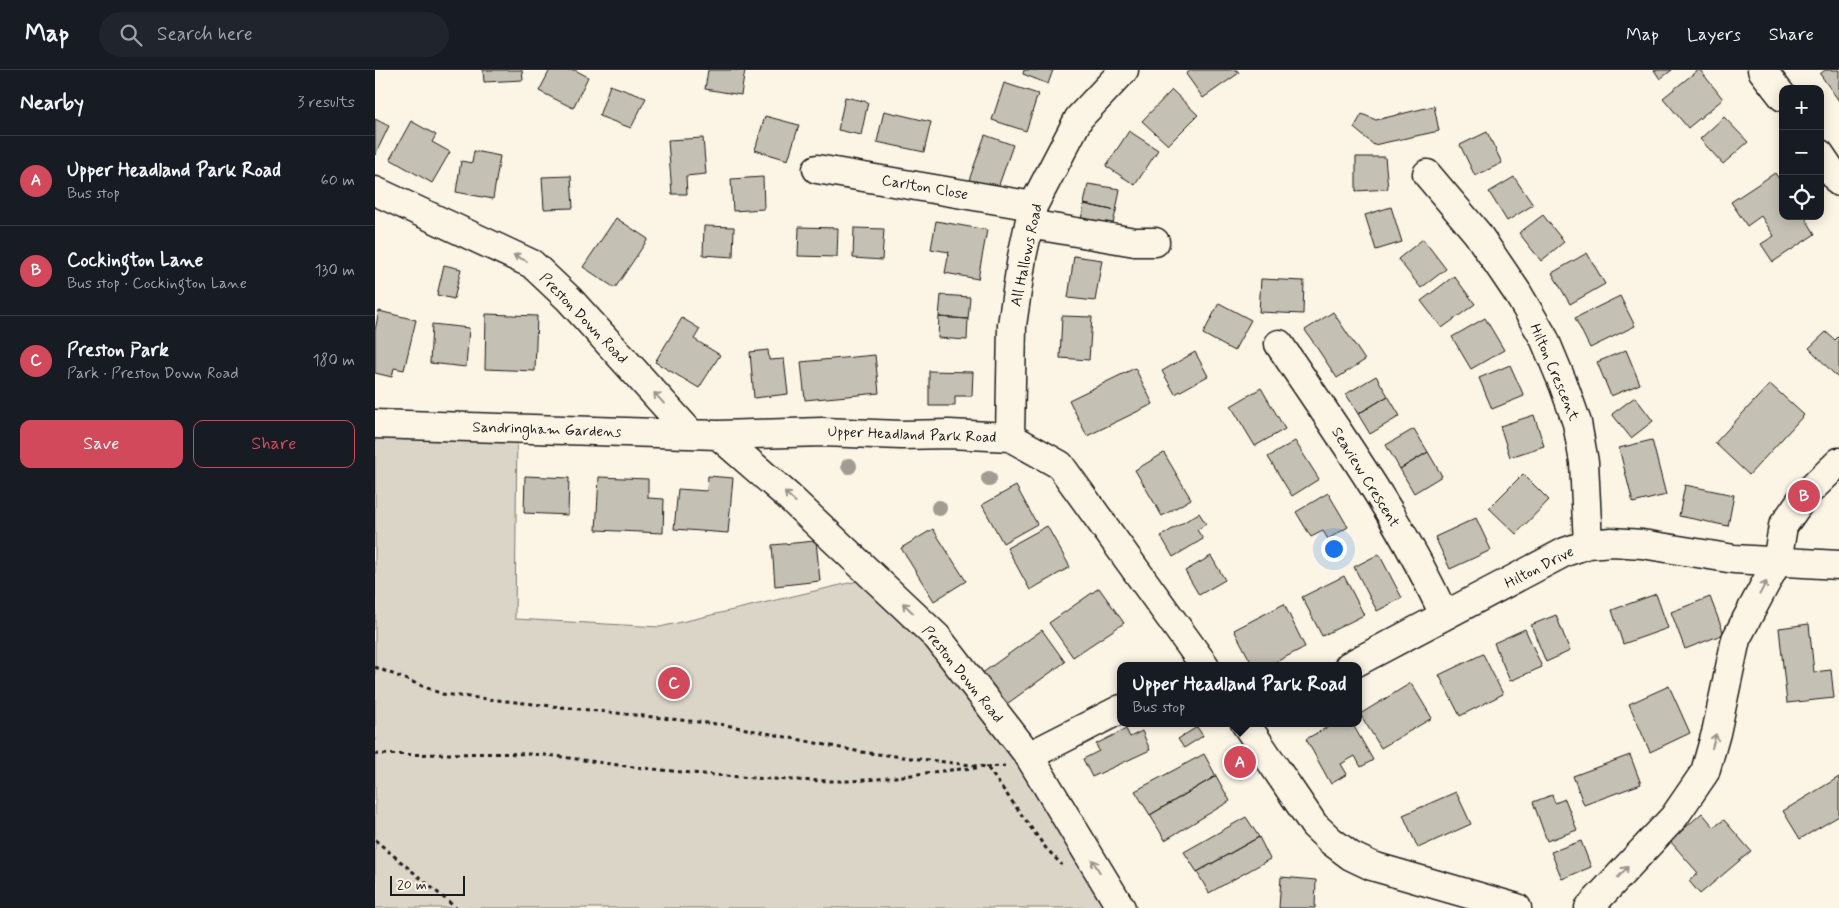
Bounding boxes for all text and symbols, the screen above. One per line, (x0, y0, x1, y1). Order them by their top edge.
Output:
search box (99, 12, 449, 57)
text: Map (25, 19, 69, 50)
icon: search (117, 21, 145, 49)
text: Search here (157, 22, 253, 47)
text: Map (1626, 23, 1659, 47)
text: Layers (1687, 23, 1741, 47)
text: Share (1769, 23, 1814, 47)
map controls (1779, 85, 1824, 220)
button: + (1779, 85, 1824, 130)
text: Nearby (20, 89, 84, 117)
text: 3 results (297, 92, 355, 113)
button: − (1779, 130, 1824, 175)
text: Upper Headland Park Road (67, 158, 281, 183)
text: A (31, 170, 41, 191)
text: 60 m (321, 170, 355, 191)
street label: Carlton Close (880, 171, 970, 205)
button: locate (1779, 175, 1824, 220)
text: Bus stop (67, 183, 120, 204)
street label: All Hallows Road (1006, 202, 1048, 309)
text: Cockington Lane (67, 248, 203, 273)
one-way arrow (513, 253, 528, 263)
text: B (31, 260, 41, 281)
text: 130 m (314, 260, 355, 281)
street label: Preston Down Road (535, 269, 632, 369)
text: Bus stop · Cockington Lane (67, 273, 247, 294)
street label: Hilton Crescent (1525, 321, 1584, 424)
text: Preston Park (67, 338, 169, 363)
text: C (30, 350, 42, 371)
text: 180 m (312, 350, 355, 371)
text: Park · Preston Down Road (67, 363, 239, 384)
one-way arrow (653, 392, 664, 405)
street label: Sandringham Gardens (472, 417, 622, 444)
button: Save (20, 420, 183, 468)
button: Share (193, 420, 355, 468)
street label: Upper Headland Park Road (827, 422, 997, 448)
street label: Seaview Crescent (1326, 424, 1404, 531)
pin: B (1788, 477, 1820, 515)
one-way arrow (783, 491, 796, 503)
your location (1321, 536, 1347, 562)
street label: Hilton Drive (1501, 542, 1578, 594)
one-way arrow (1758, 580, 1768, 595)
one-way arrow (902, 602, 914, 615)
street label: Preston Down Road (917, 622, 1008, 727)
popup (1117, 662, 1362, 727)
pin: C (658, 664, 690, 702)
text: Upper Headland Park Road (1133, 672, 1346, 697)
text: Bus stop (1133, 697, 1186, 718)
one-way arrow (1709, 733, 1719, 749)
pin: A (1224, 743, 1256, 781)
one-way arrow (1090, 860, 1100, 874)
one-way arrow (1617, 866, 1629, 879)
scale bar (390, 873, 465, 896)
text: 20 m (397, 876, 427, 894)

